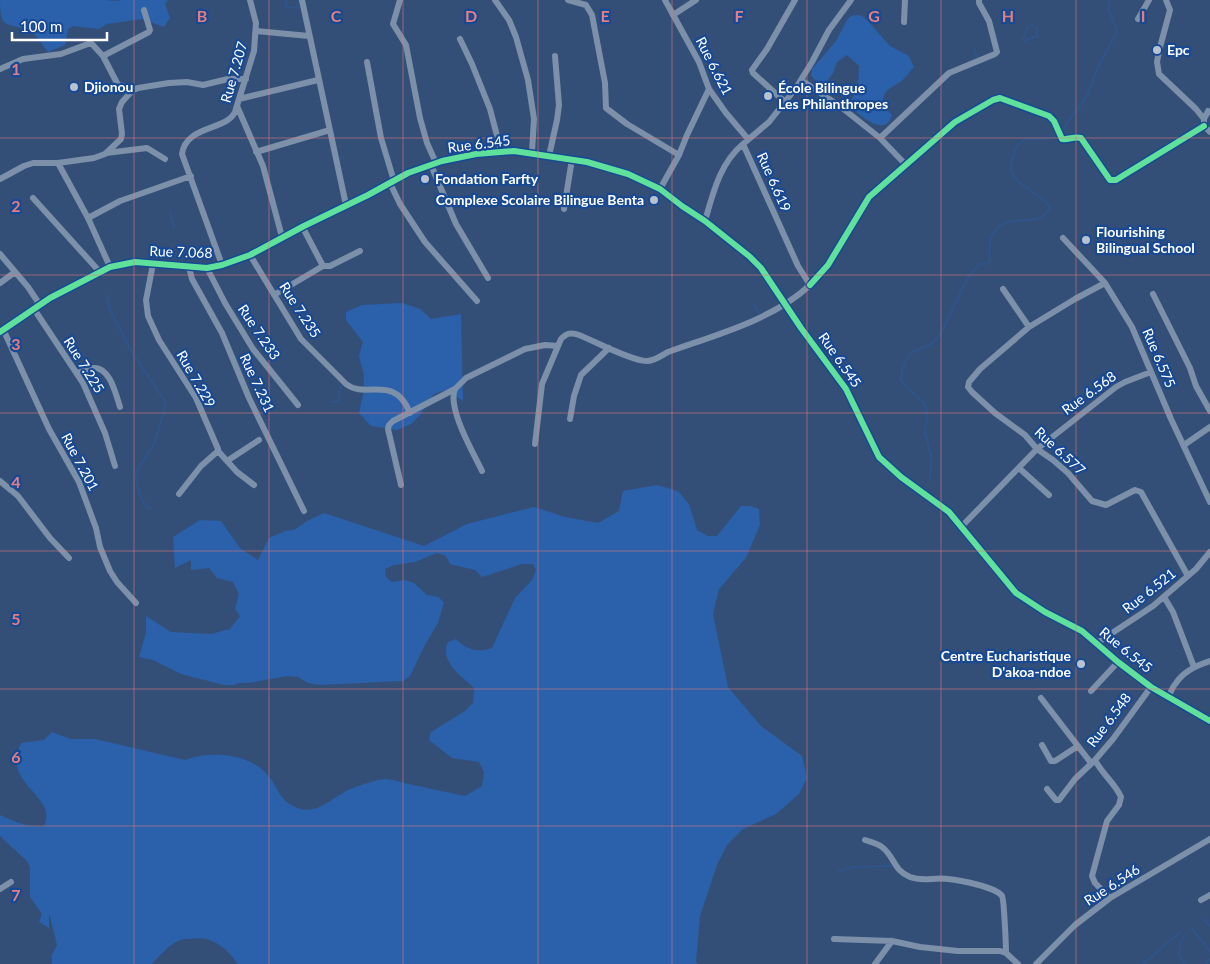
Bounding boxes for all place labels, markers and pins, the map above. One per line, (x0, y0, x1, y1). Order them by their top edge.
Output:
place label: Epc (1167, 41, 1190, 58)
marker: Epc (1151, 44, 1163, 56)
place label: Djionou (84, 78, 134, 95)
place label: École Bilingue Les Philanthropes (778, 79, 888, 112)
marker: Djionou (68, 81, 80, 93)
marker: École Bilingue Les Philanthropes (762, 90, 774, 102)
place label: Fondation Farfty (435, 170, 539, 187)
marker: Fondation Farfty (419, 173, 431, 185)
place label: Complexe Scolaire Bilingue Benta (436, 191, 644, 208)
marker: Complexe Scolaire Bilingue Benta (648, 194, 660, 206)
place label: Flourishing Bilingual School (1096, 223, 1195, 256)
marker: Flourishing Bilingual School (1080, 234, 1092, 246)
place label: Centre Eucharistique D'akoa-ndoe (941, 647, 1072, 680)
marker: Centre Eucharistique D'akoa-ndoe (1075, 658, 1087, 670)

